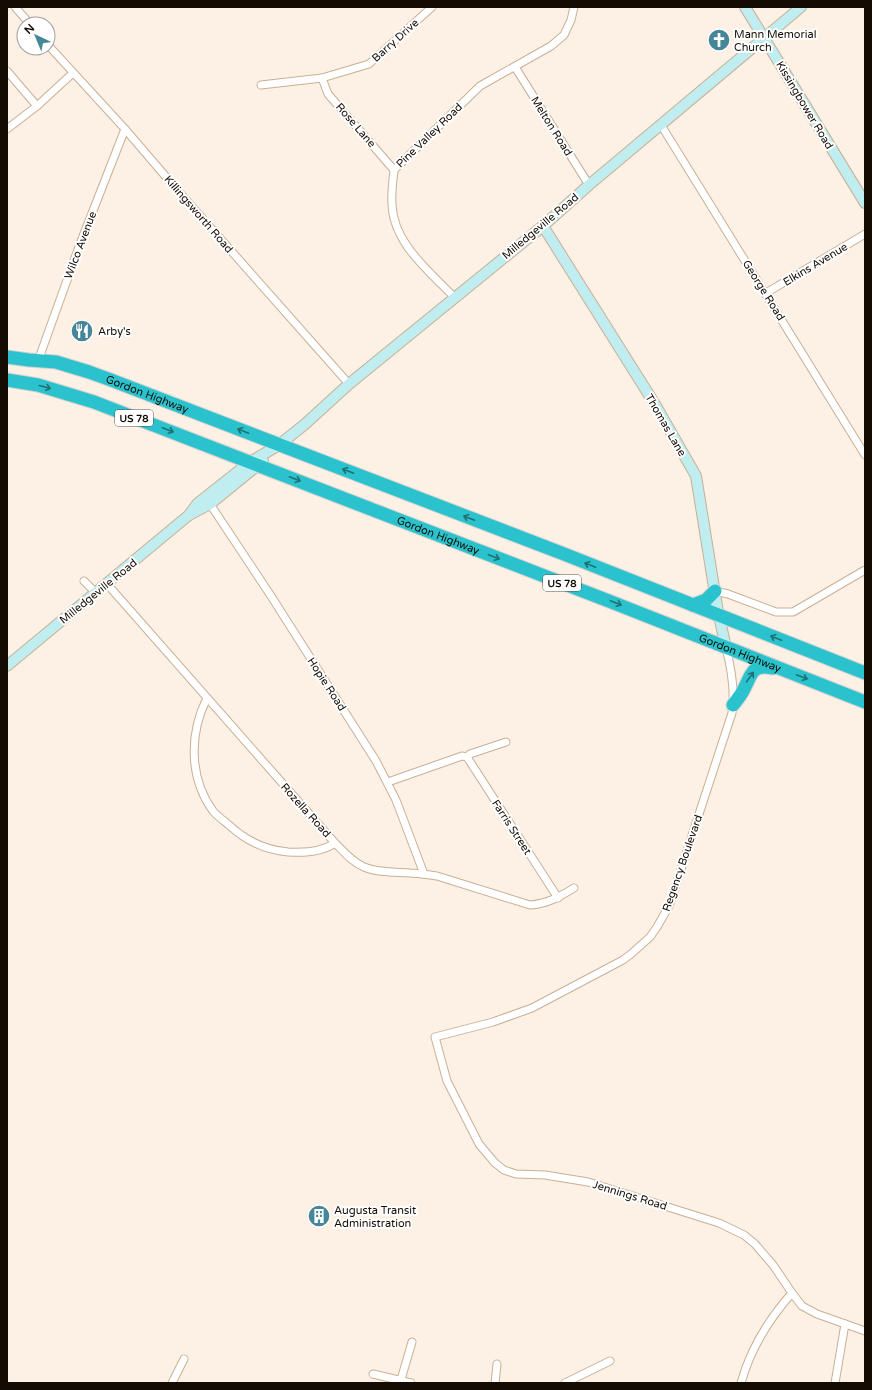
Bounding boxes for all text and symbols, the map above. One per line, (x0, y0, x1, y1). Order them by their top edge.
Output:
north arrow (16, 16, 56, 56)
street label: Barry Drive (369, 16, 421, 65)
text: N (22, 21, 37, 37)
church icon: Mann Memorial Church (706, 27, 732, 53)
place label: Mann Memorial Church (734, 28, 816, 54)
street label: Kissingbower Road (773, 59, 836, 152)
street label: Melton Road (528, 94, 575, 158)
street label: Pine Valley Road (394, 100, 465, 170)
street label: Rose Lane (333, 101, 378, 150)
street label: Killingsworth Road (162, 173, 236, 256)
street label: Milledgeville Road (499, 191, 581, 262)
street label: Wilco Avenue (62, 210, 99, 281)
street label: Elkins Avenue (781, 240, 850, 289)
street label: George Road (740, 258, 787, 323)
restaurant icon: Arby's (69, 318, 95, 344)
place label: Arby's (98, 325, 131, 338)
street label: Gordon Highway (104, 373, 190, 416)
one-way arrow (39, 384, 52, 391)
street label: Thomas Lane (642, 392, 689, 459)
road number: US 78 (115, 410, 153, 426)
one-way arrow (237, 426, 249, 434)
one-way arrow (161, 427, 173, 435)
one-way arrow (342, 467, 354, 475)
one-way arrow (288, 476, 300, 484)
one-way arrow (464, 513, 476, 521)
street label: Gordon Highway (395, 514, 481, 557)
one-way arrow (488, 553, 500, 561)
street label: Milledgeville Road (57, 556, 140, 627)
one-way arrow (585, 560, 597, 568)
road number: US 78 (543, 575, 581, 591)
one-way arrow (609, 600, 621, 608)
street label: Gordon Highway (697, 631, 783, 675)
one-way arrow (771, 634, 783, 642)
street label: Hopie Road (304, 655, 349, 714)
one-way arrow (746, 671, 754, 682)
one-way arrow (795, 674, 807, 682)
street label: Rozella Road (278, 781, 333, 840)
street label: Farris Street (489, 797, 534, 857)
street label: Regency Boulevard (660, 813, 705, 913)
street label: Jennings Road (591, 1178, 669, 1213)
building icon: Augusta Transit Administration (306, 1203, 332, 1229)
place label: Augusta Transit Administration (334, 1204, 416, 1230)

